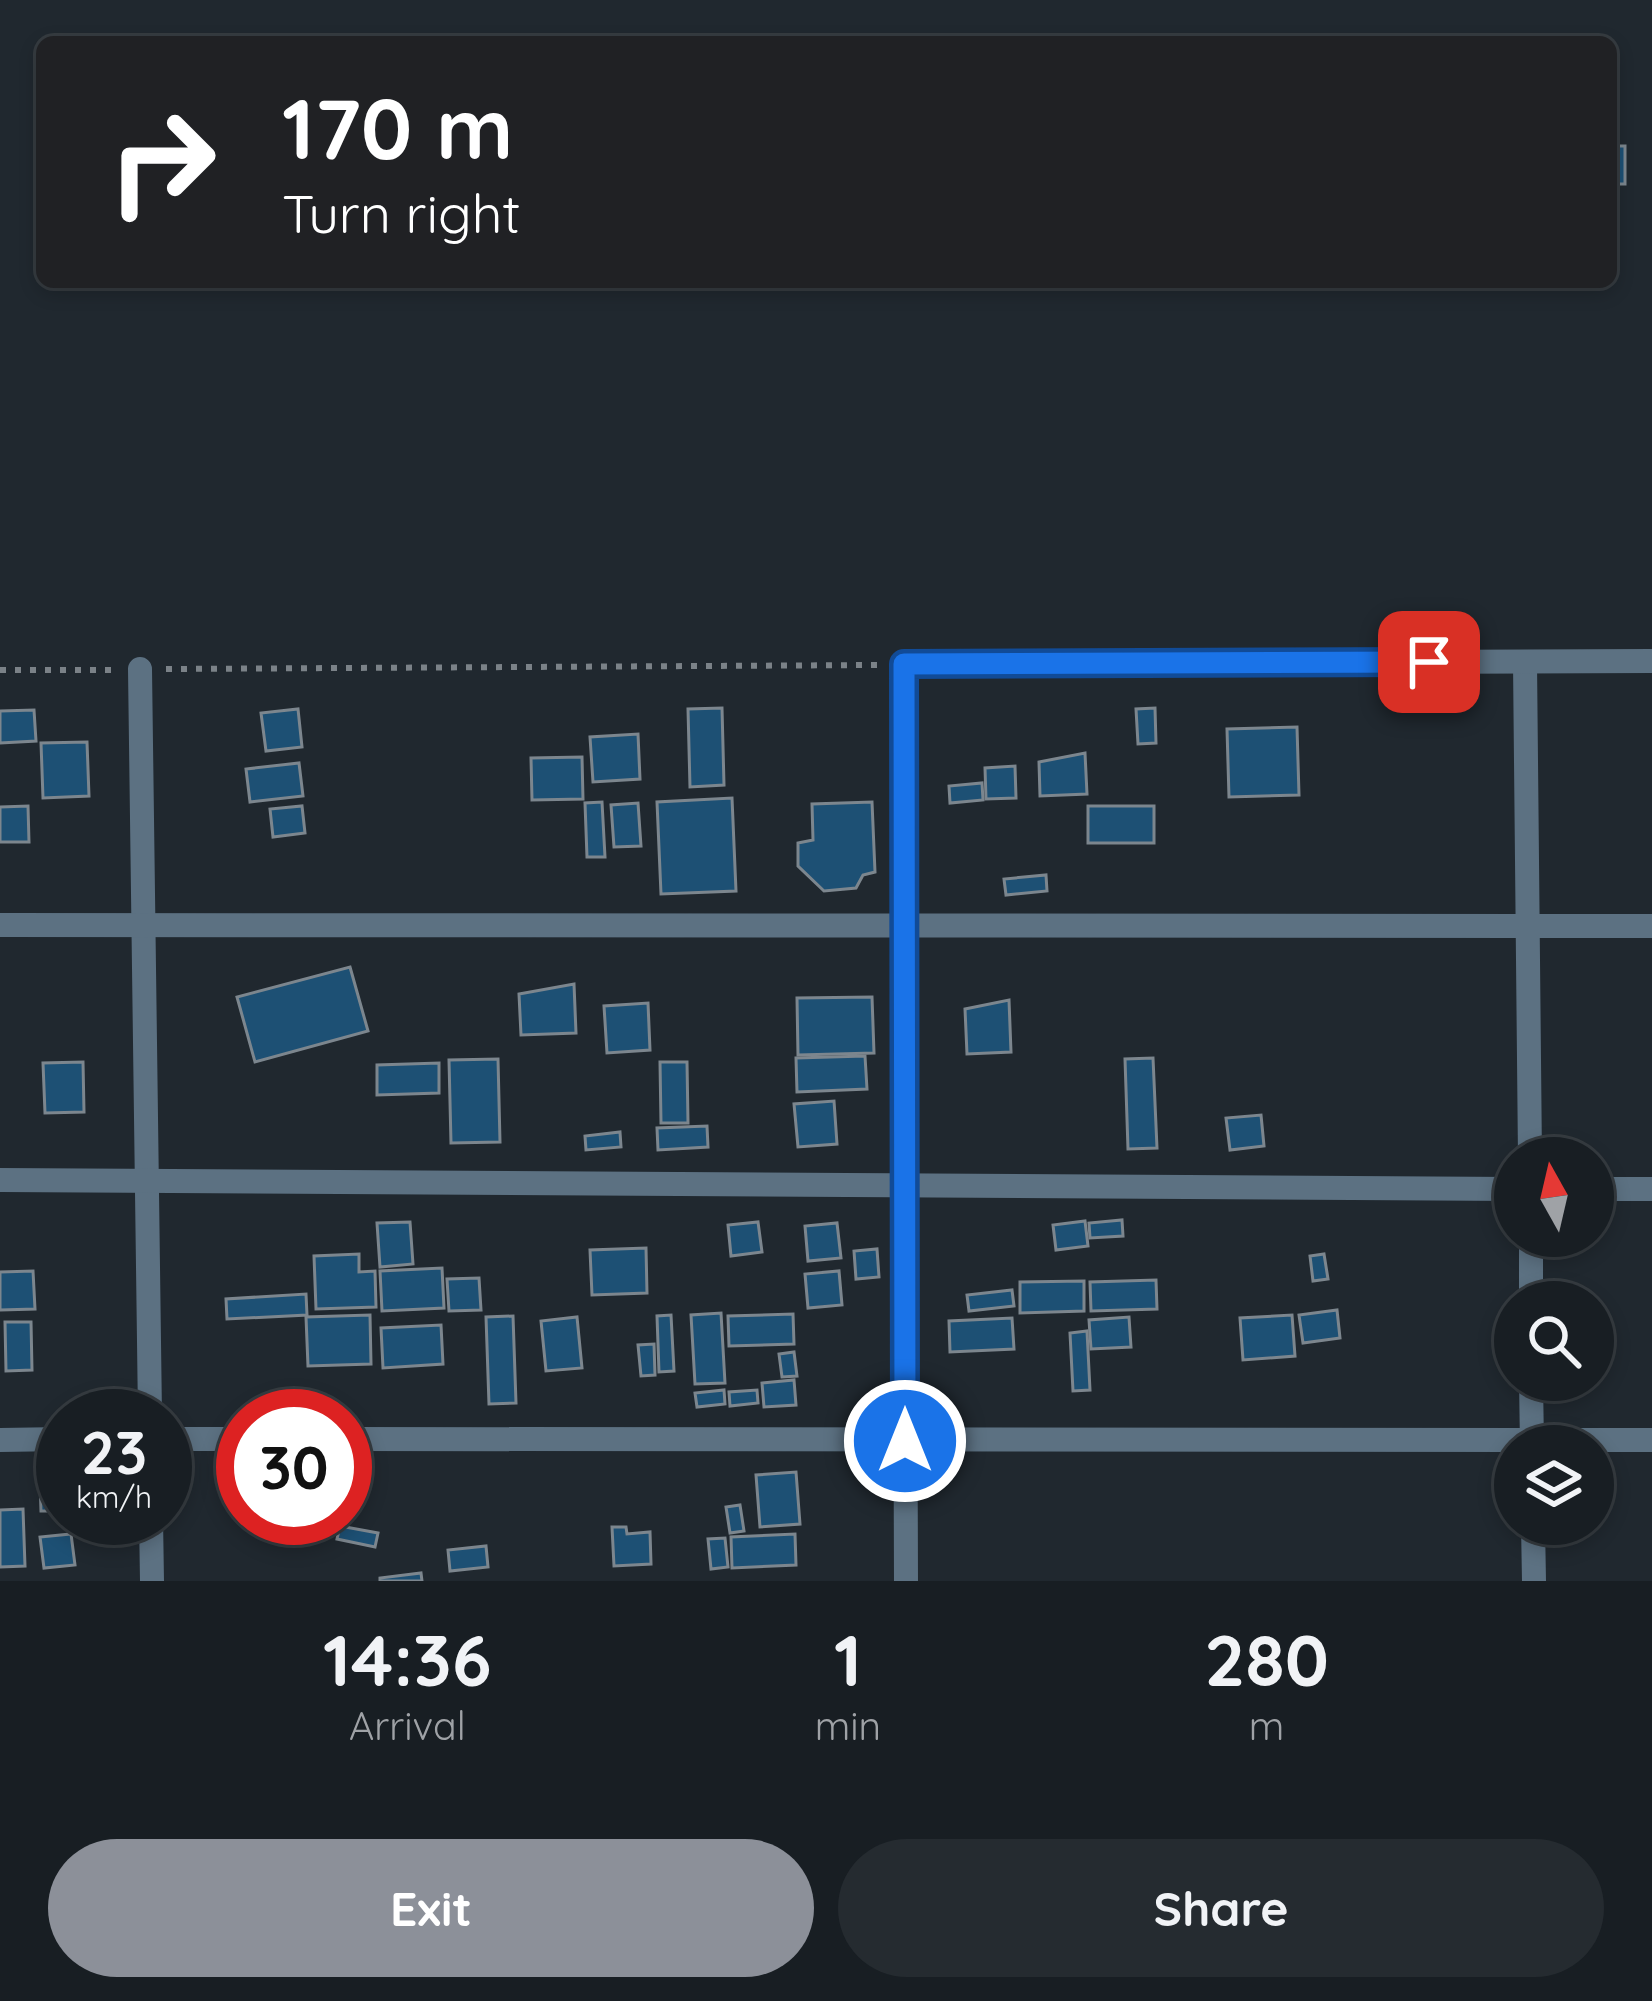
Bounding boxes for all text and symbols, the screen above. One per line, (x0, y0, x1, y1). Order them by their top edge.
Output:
text: 170 m (282, 75, 513, 180)
icon: right (84, 84, 240, 240)
text: Turn right (282, 179, 521, 247)
pin (1378, 611, 1480, 713)
icon: arrive (1396, 629, 1462, 695)
north arrow (1494, 1137, 1614, 1257)
map controls (1494, 1137, 1614, 1545)
button: search (1494, 1281, 1614, 1401)
position arrow (842, 1378, 968, 1504)
speed limit sign: 30 (216, 1389, 372, 1545)
text: 23 (81, 1414, 147, 1489)
button: layers (1494, 1425, 1614, 1545)
text: km/h (76, 1478, 152, 1516)
text: 14:36 (323, 1614, 492, 1704)
text: 1 (834, 1614, 862, 1704)
text: 280 (1204, 1614, 1329, 1704)
text: Arrival (349, 1701, 466, 1750)
text: min (815, 1701, 881, 1750)
text: m (1249, 1701, 1284, 1750)
button: Exit (48, 1839, 814, 1977)
button: Share (838, 1839, 1604, 1977)

